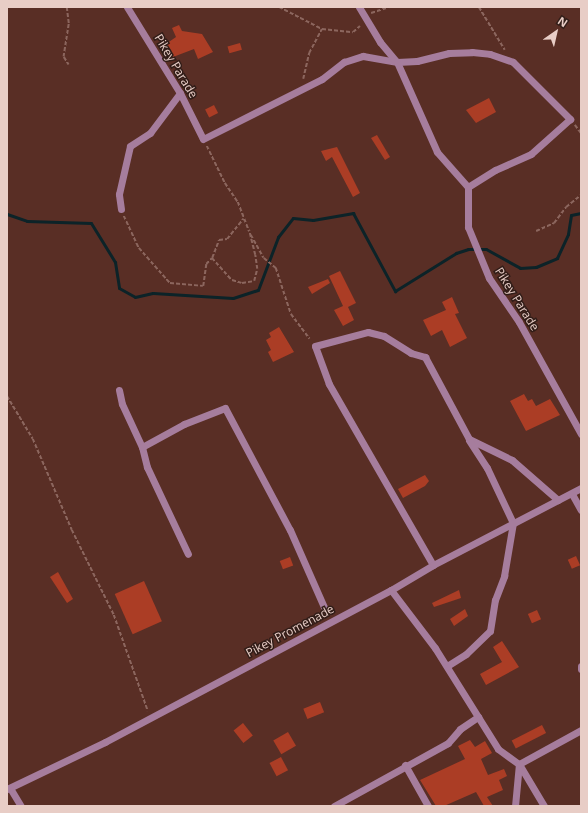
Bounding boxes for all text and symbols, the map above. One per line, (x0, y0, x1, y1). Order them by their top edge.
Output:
north arrow (536, 12, 576, 52)
text: N (555, 13, 571, 30)
street label: Pikey Parade (151, 31, 201, 101)
street label: Pikey Parade (492, 265, 542, 333)
street label: Pikey Promenade (243, 602, 337, 660)

